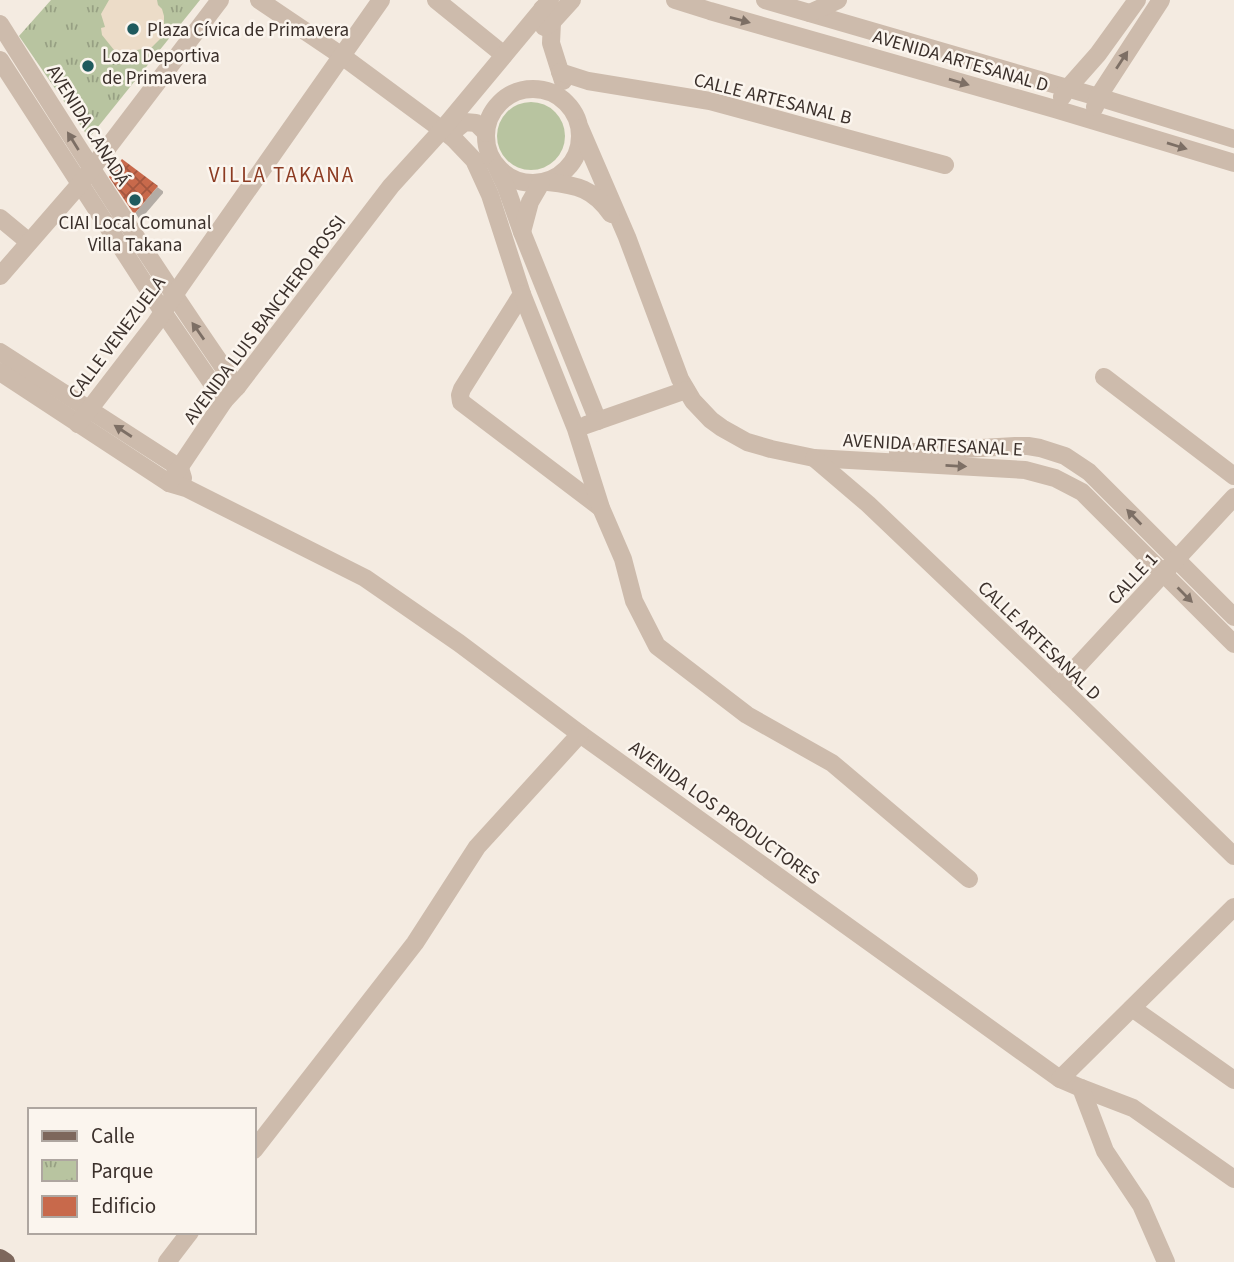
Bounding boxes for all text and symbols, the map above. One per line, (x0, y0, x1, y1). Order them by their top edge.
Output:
one-way arrow (730, 15, 751, 25)
place label: Plaza Cívica de Primavera (147, 17, 349, 44)
marker: Plaza Cívica de Primavera (125, 21, 141, 37)
street label: AVENIDA ARTESANAL D (870, 23, 1052, 99)
place label: Loza Deportiva de Primavera (102, 43, 220, 92)
one-way arrow (1116, 51, 1129, 70)
marker: Loza Deportiva de Primavera (80, 58, 96, 74)
street label: AVENIDA CANADÁ (40, 60, 136, 192)
street label: CALLE ARTESANAL B (691, 67, 854, 132)
one-way arrow (949, 77, 970, 87)
one-way arrow (67, 131, 80, 150)
one-way arrow (1167, 142, 1188, 152)
district label: VILLA TAKANA (209, 160, 355, 190)
marker: CIAI Local Comunal Villa Takana (127, 192, 143, 208)
place label: CIAI Local Comunal Villa Takana (58, 210, 212, 259)
street label: AVENIDA LUIS BANCHERO ROSSI (178, 210, 353, 430)
street label: CALLE VENEZUELA (62, 270, 173, 405)
one-way arrow (191, 322, 205, 340)
one-way arrow (113, 424, 132, 437)
street label: AVENIDA ARTESANAL E (842, 427, 1023, 464)
one-way arrow (945, 460, 967, 471)
one-way arrow (1126, 509, 1142, 526)
street label: CALLE 1 (1102, 547, 1164, 611)
street label: CALLE ARTESANAL D (971, 575, 1107, 707)
one-way arrow (1176, 586, 1193, 603)
street label: AVENIDA LOS PRODUCTORES (623, 735, 825, 892)
legend (28, 1108, 256, 1234)
text: Calle (91, 1121, 135, 1151)
text: Parque (91, 1156, 153, 1186)
text: Edificio (91, 1191, 156, 1221)

